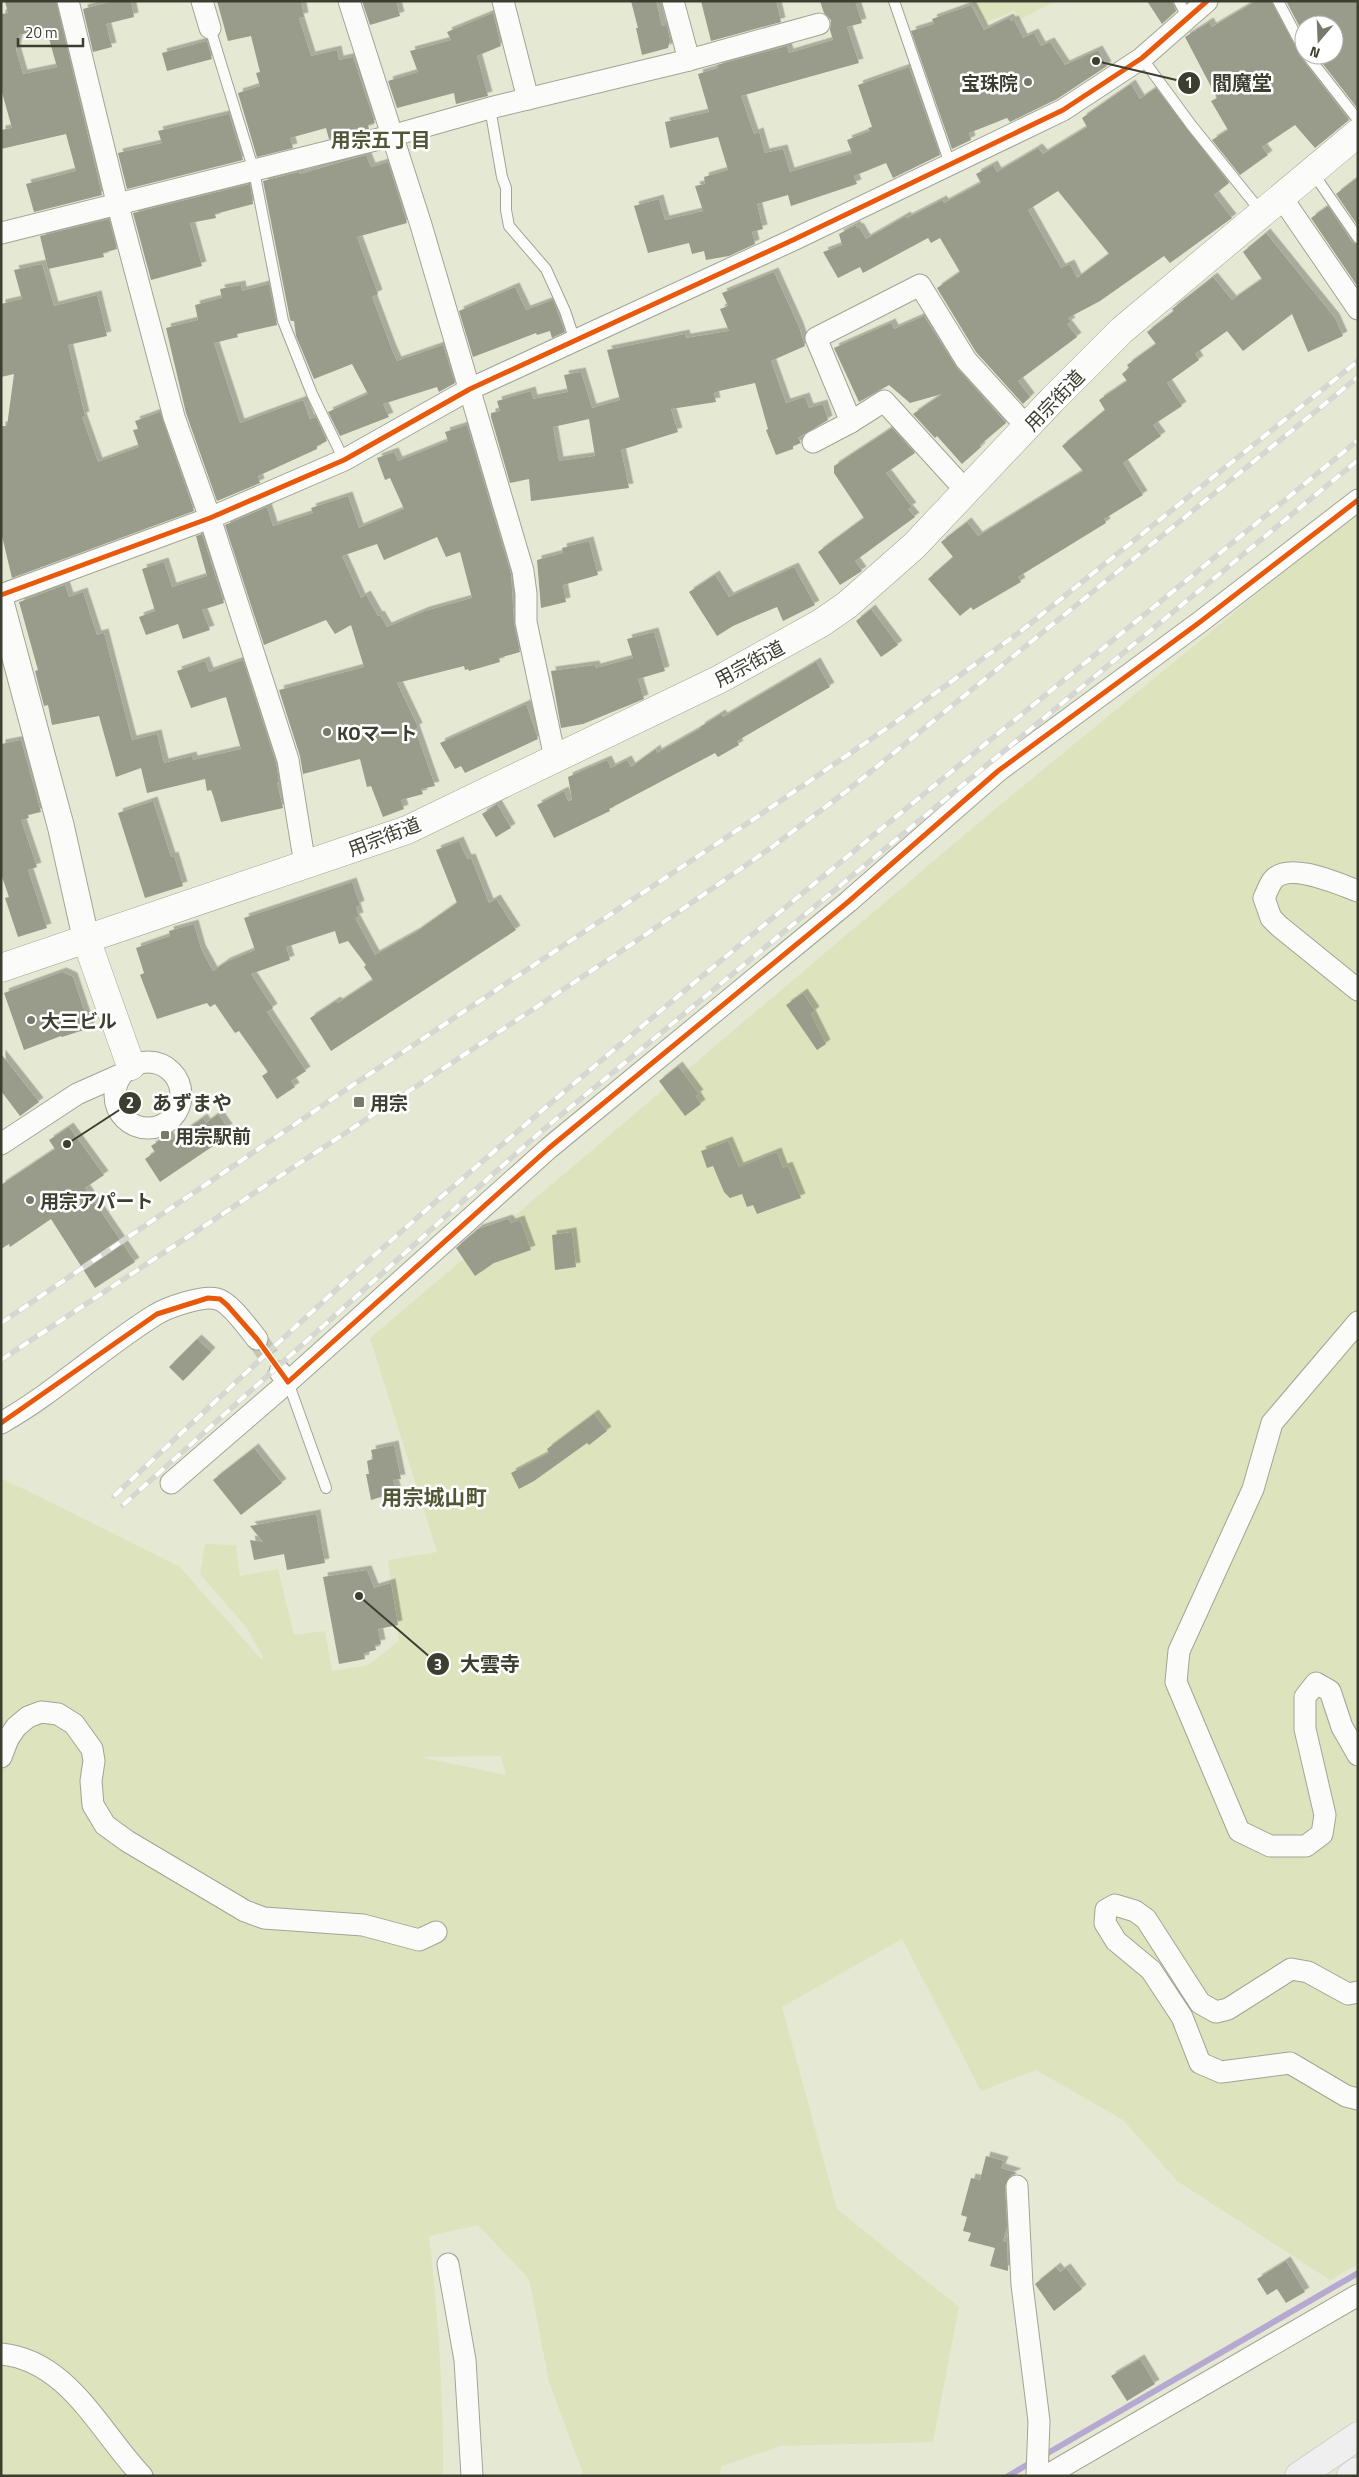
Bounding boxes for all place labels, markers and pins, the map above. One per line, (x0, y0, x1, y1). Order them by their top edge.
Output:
callout: 閻魔堂 (1177, 66, 1282, 101)
place label: 宝珠院 (961, 68, 1018, 97)
marker: 宝珠院 (1022, 76, 1034, 88)
place label: KOマート (337, 718, 418, 747)
marker: KOマート (321, 726, 333, 738)
place label: 大三ビル (41, 1006, 117, 1035)
marker: 大三ビル (25, 1014, 37, 1026)
callout: あずまや (117, 1085, 242, 1120)
place label: 用宗 (370, 1088, 408, 1117)
marker: 用宗 (352, 1095, 366, 1109)
place label: 用宗駅前 (175, 1121, 251, 1150)
marker: 用宗駅前 (159, 1129, 171, 1141)
place label: 用宗アパート (40, 1186, 154, 1215)
marker: 用宗アパート (24, 1194, 36, 1206)
callout: 大雲寺 (425, 1647, 530, 1682)

